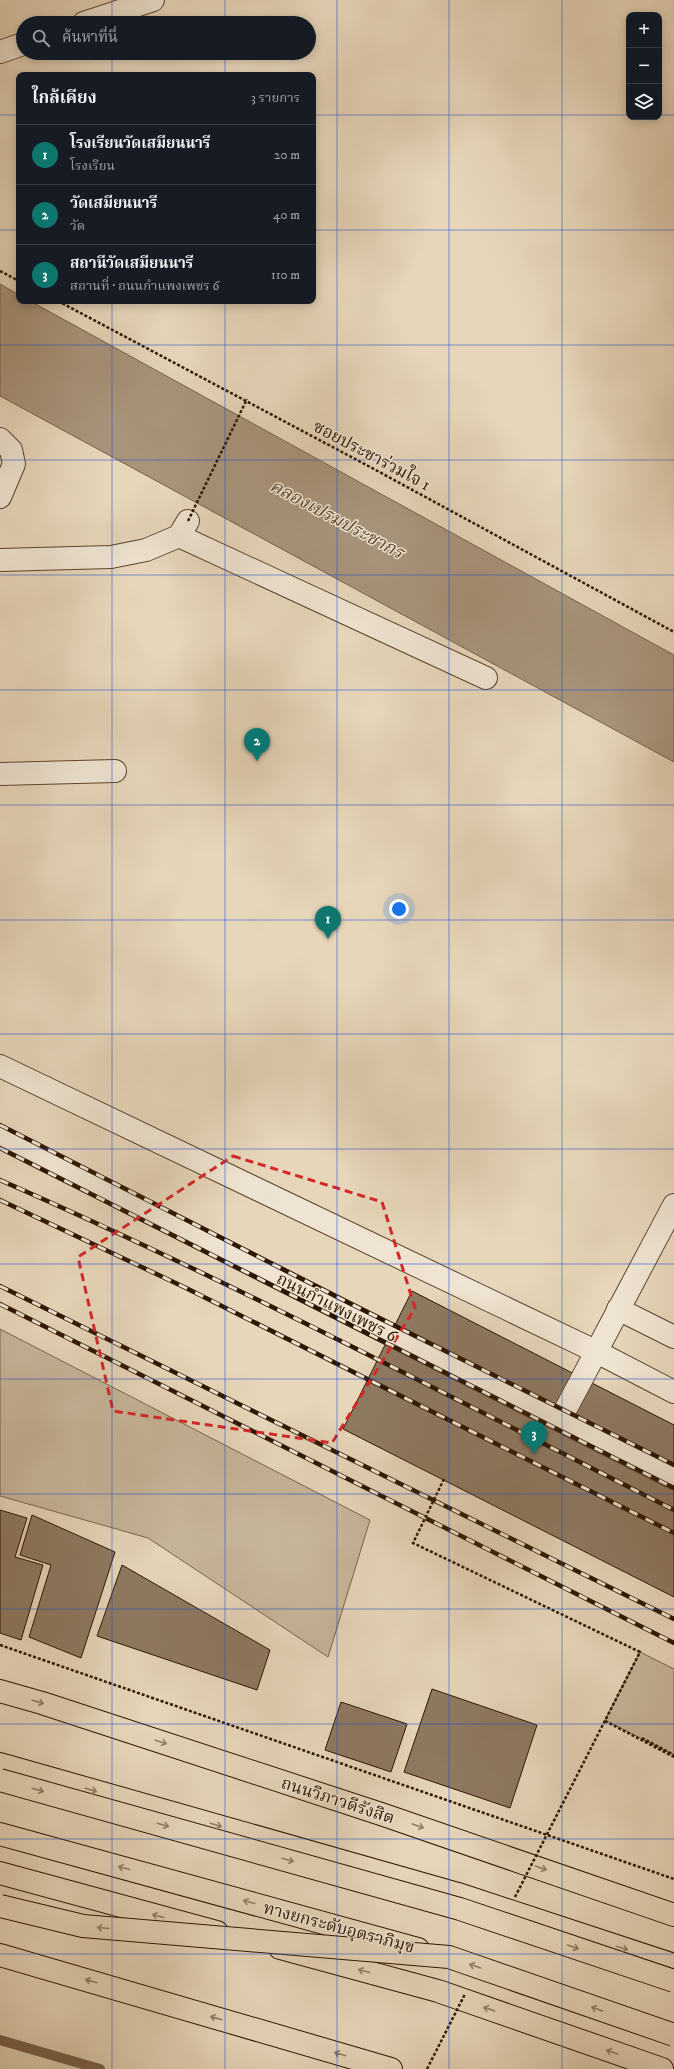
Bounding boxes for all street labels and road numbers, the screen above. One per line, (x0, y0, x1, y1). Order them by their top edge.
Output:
street label: ซอยประชาร่วมใจ 1 (309, 414, 435, 496)
street label: ถนนกำแพงเพชร 6 (273, 1268, 401, 1348)
street label: ถนนวิภาวดีรังสิต (278, 1772, 397, 1830)
street label: ทางยกระดับอุตราภิมุข (261, 1897, 417, 1959)

